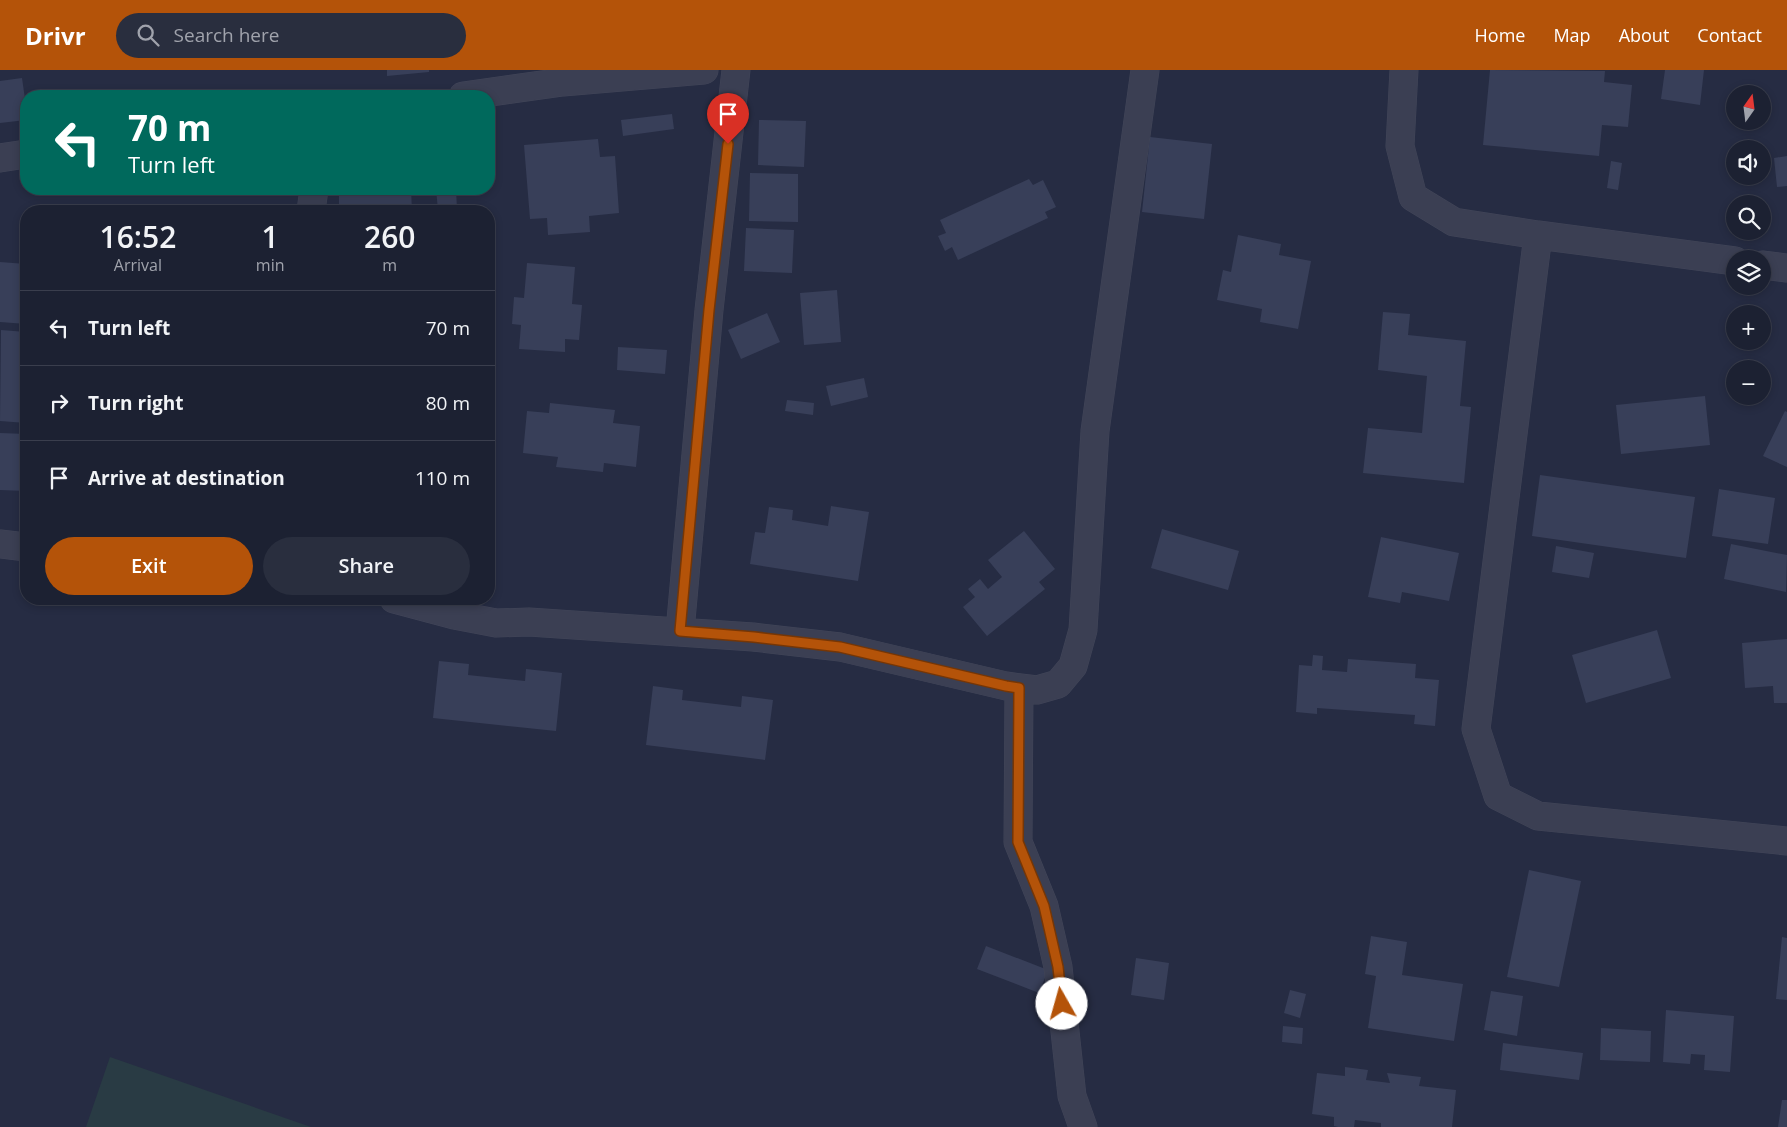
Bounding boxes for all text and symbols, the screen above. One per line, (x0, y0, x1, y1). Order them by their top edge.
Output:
search box (116, 13, 466, 58)
text: Drivr (25, 19, 86, 52)
icon: search (134, 21, 162, 49)
text: Search here (174, 22, 279, 48)
text: Home (1475, 23, 1525, 47)
text: Map (1553, 23, 1591, 47)
text: About (1619, 23, 1669, 47)
text: Contact (1697, 23, 1762, 47)
north arrow (1726, 85, 1771, 130)
map controls (1726, 85, 1771, 405)
pin (707, 93, 749, 144)
icon: arrive (714, 100, 742, 128)
text: 70 m (128, 104, 211, 151)
icon: left (45, 110, 110, 175)
button: sound (1726, 140, 1771, 185)
text: Turn left (128, 149, 215, 179)
button: search (1726, 195, 1771, 240)
text: 16:52 (100, 216, 176, 257)
text: 1 (262, 216, 279, 257)
text: 260 (364, 216, 415, 257)
button: layers (1726, 250, 1771, 295)
text: Arrival (114, 254, 162, 276)
text: min (256, 254, 285, 276)
text: m (382, 254, 397, 276)
button: + (1726, 305, 1771, 350)
icon: left (45, 314, 73, 342)
text: Turn left (88, 315, 170, 341)
text: 70 m (426, 315, 470, 341)
button: − (1726, 360, 1771, 405)
icon: right (45, 389, 73, 417)
text: Turn right (88, 390, 183, 416)
text: 80 m (426, 390, 470, 416)
icon: arrive (45, 464, 73, 492)
text: Arrive at destination (88, 465, 285, 491)
text: 110 m (415, 465, 470, 491)
button: Exit (45, 537, 253, 595)
button: Share (263, 537, 470, 595)
position arrow (1035, 977, 1087, 1029)

